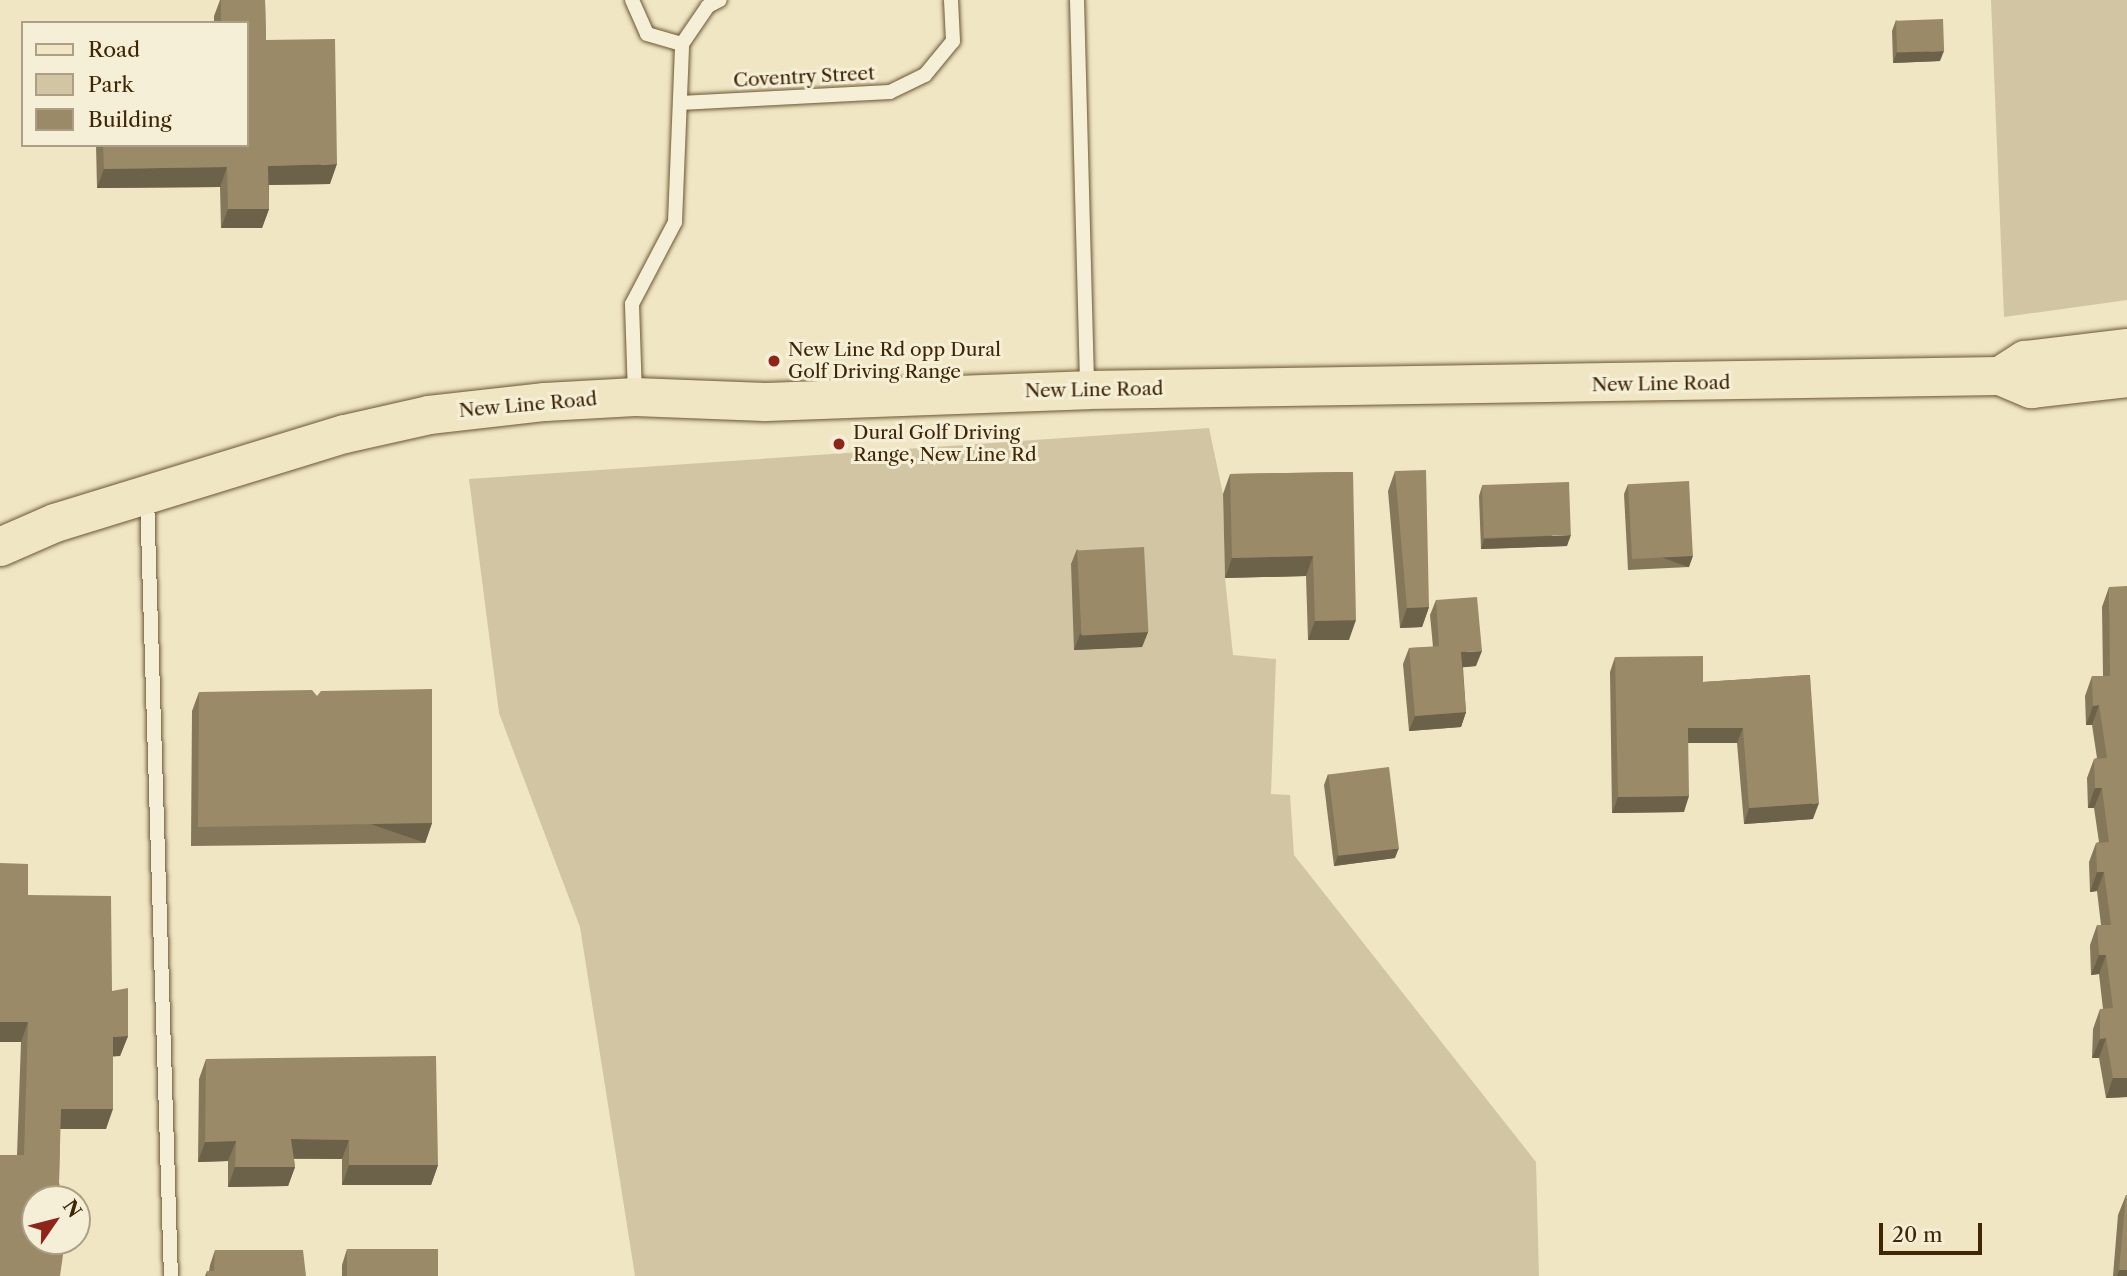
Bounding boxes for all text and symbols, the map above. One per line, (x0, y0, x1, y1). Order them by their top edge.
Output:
legend (21, 21, 248, 147)
text: Road (88, 37, 140, 62)
street label: Coventry Street (732, 62, 876, 92)
text: Park (88, 72, 134, 97)
text: Building (88, 107, 172, 132)
place label: New Line Rd opp Dural Golf Driving Range (788, 339, 1002, 383)
marker: New Line Rd opp Dural Golf Driving Range (766, 353, 782, 369)
street label: New Line Road (1591, 371, 1731, 397)
street label: New Line Road (1024, 377, 1164, 403)
street label: New Line Road (458, 388, 598, 422)
place label: Dural Golf Driving Range, New Line Rd (853, 422, 1037, 466)
marker: Dural Golf Driving Range, New Line Rd (831, 436, 847, 452)
north arrow (21, 1185, 91, 1255)
text: N (58, 1195, 86, 1222)
scale bar (1882, 1210, 1985, 1254)
text: 20 m (1892, 1222, 1943, 1247)

